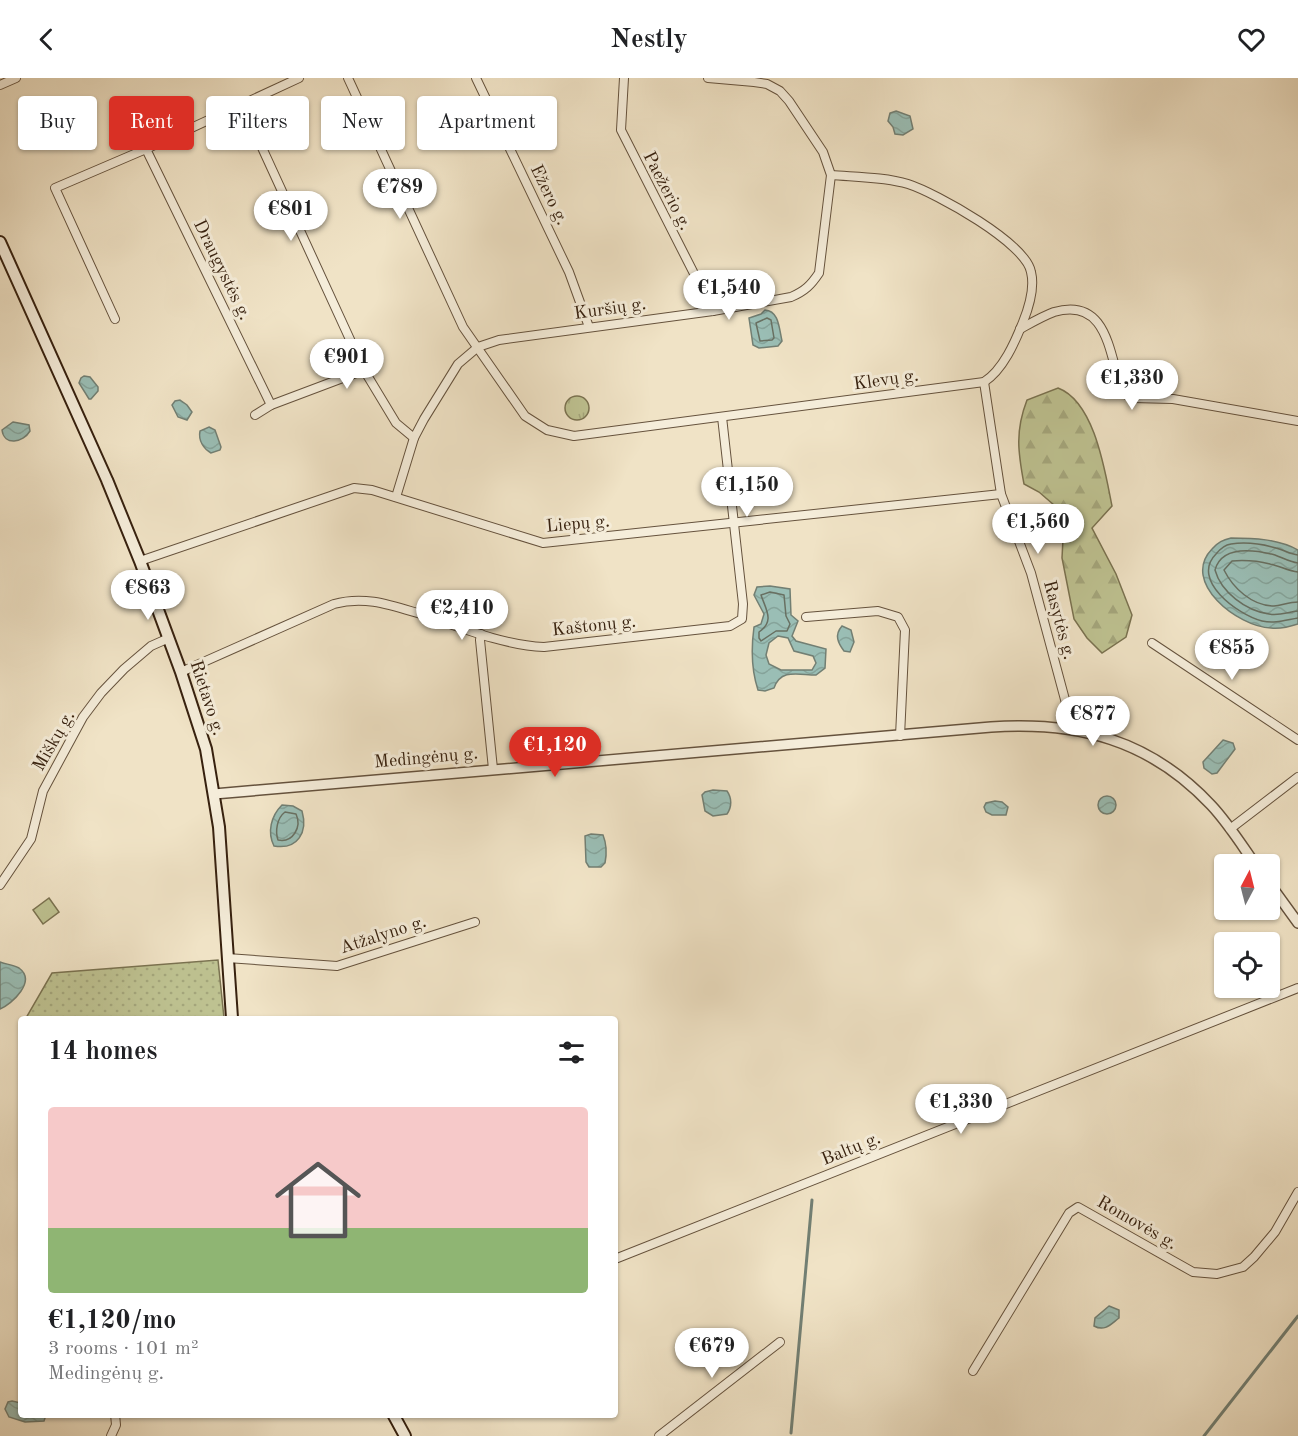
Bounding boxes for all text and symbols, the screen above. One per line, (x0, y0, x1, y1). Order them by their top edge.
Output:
icon: back (30, 23, 63, 56)
icon: heart (1235, 23, 1268, 56)
text: Nestly (610, 26, 688, 53)
chip: Buy (18, 96, 97, 150)
chip: Rent (109, 96, 194, 150)
chip: Filters (206, 96, 309, 150)
chip: New (321, 96, 405, 150)
chip: Apartment (417, 96, 557, 150)
street label: Paežerio g. (640, 149, 694, 233)
street label: Ežero g. (527, 162, 571, 228)
pin: €789 (364, 169, 436, 220)
text: €789 (377, 178, 423, 198)
pin: €801 (255, 191, 327, 242)
text: €801 (268, 200, 314, 220)
street label: Draugystės g. (190, 217, 254, 323)
pin: €1,540 (680, 270, 778, 321)
text: €1,540 (697, 279, 761, 299)
street label: Kuršių g. (573, 295, 647, 323)
pin: €901 (311, 339, 383, 390)
text: €901 (324, 348, 370, 368)
pin: €1,330 (1083, 360, 1181, 411)
street label: Klevų g. (852, 367, 920, 393)
text: €1,330 (1100, 369, 1164, 389)
pin: €1,150 (698, 467, 796, 518)
text: €1,150 (715, 476, 779, 496)
pin: €1,560 (989, 504, 1087, 555)
street label: Liepų g. (545, 512, 611, 536)
text: €1,560 (1006, 513, 1070, 533)
pin: €863 (112, 570, 184, 621)
street label: Rasytės g. (1040, 578, 1078, 662)
text: €863 (125, 579, 171, 599)
pin: €2,410 (413, 590, 511, 641)
text: €2,410 (430, 599, 494, 619)
street label: Kaštonų g. (551, 613, 637, 639)
pin: €855 (1196, 630, 1268, 681)
text: €855 (1209, 639, 1255, 659)
street label: Rietavo g. (186, 658, 228, 738)
pin: €877 (1057, 696, 1129, 747)
text: €877 (1070, 705, 1116, 725)
street label: Miškų g. (30, 708, 78, 774)
pin: €1,120 (506, 727, 604, 778)
text: €1,120 (523, 736, 587, 756)
street label: Medingėnų g. (373, 744, 479, 772)
north arrow (1214, 854, 1280, 920)
map controls (1214, 854, 1280, 998)
street label: Atžalyno g. (338, 913, 428, 957)
button: locate (1214, 932, 1280, 998)
icon: filters (555, 1036, 588, 1069)
text: 14 homes (48, 1039, 157, 1065)
pin: €1,330 (912, 1084, 1010, 1135)
text: €1,330 (929, 1093, 993, 1113)
street label: Baltų g. (819, 1129, 883, 1169)
icon: home (264, 1146, 372, 1254)
street label: Romovės g. (1094, 1193, 1180, 1253)
text: €1,120/mo (48, 1308, 176, 1334)
pin: €679 (676, 1328, 748, 1379)
text: €679 (689, 1337, 735, 1357)
text: 3 rooms · 101 m² (48, 1339, 198, 1359)
text: Medingėnų g. (48, 1364, 164, 1384)

